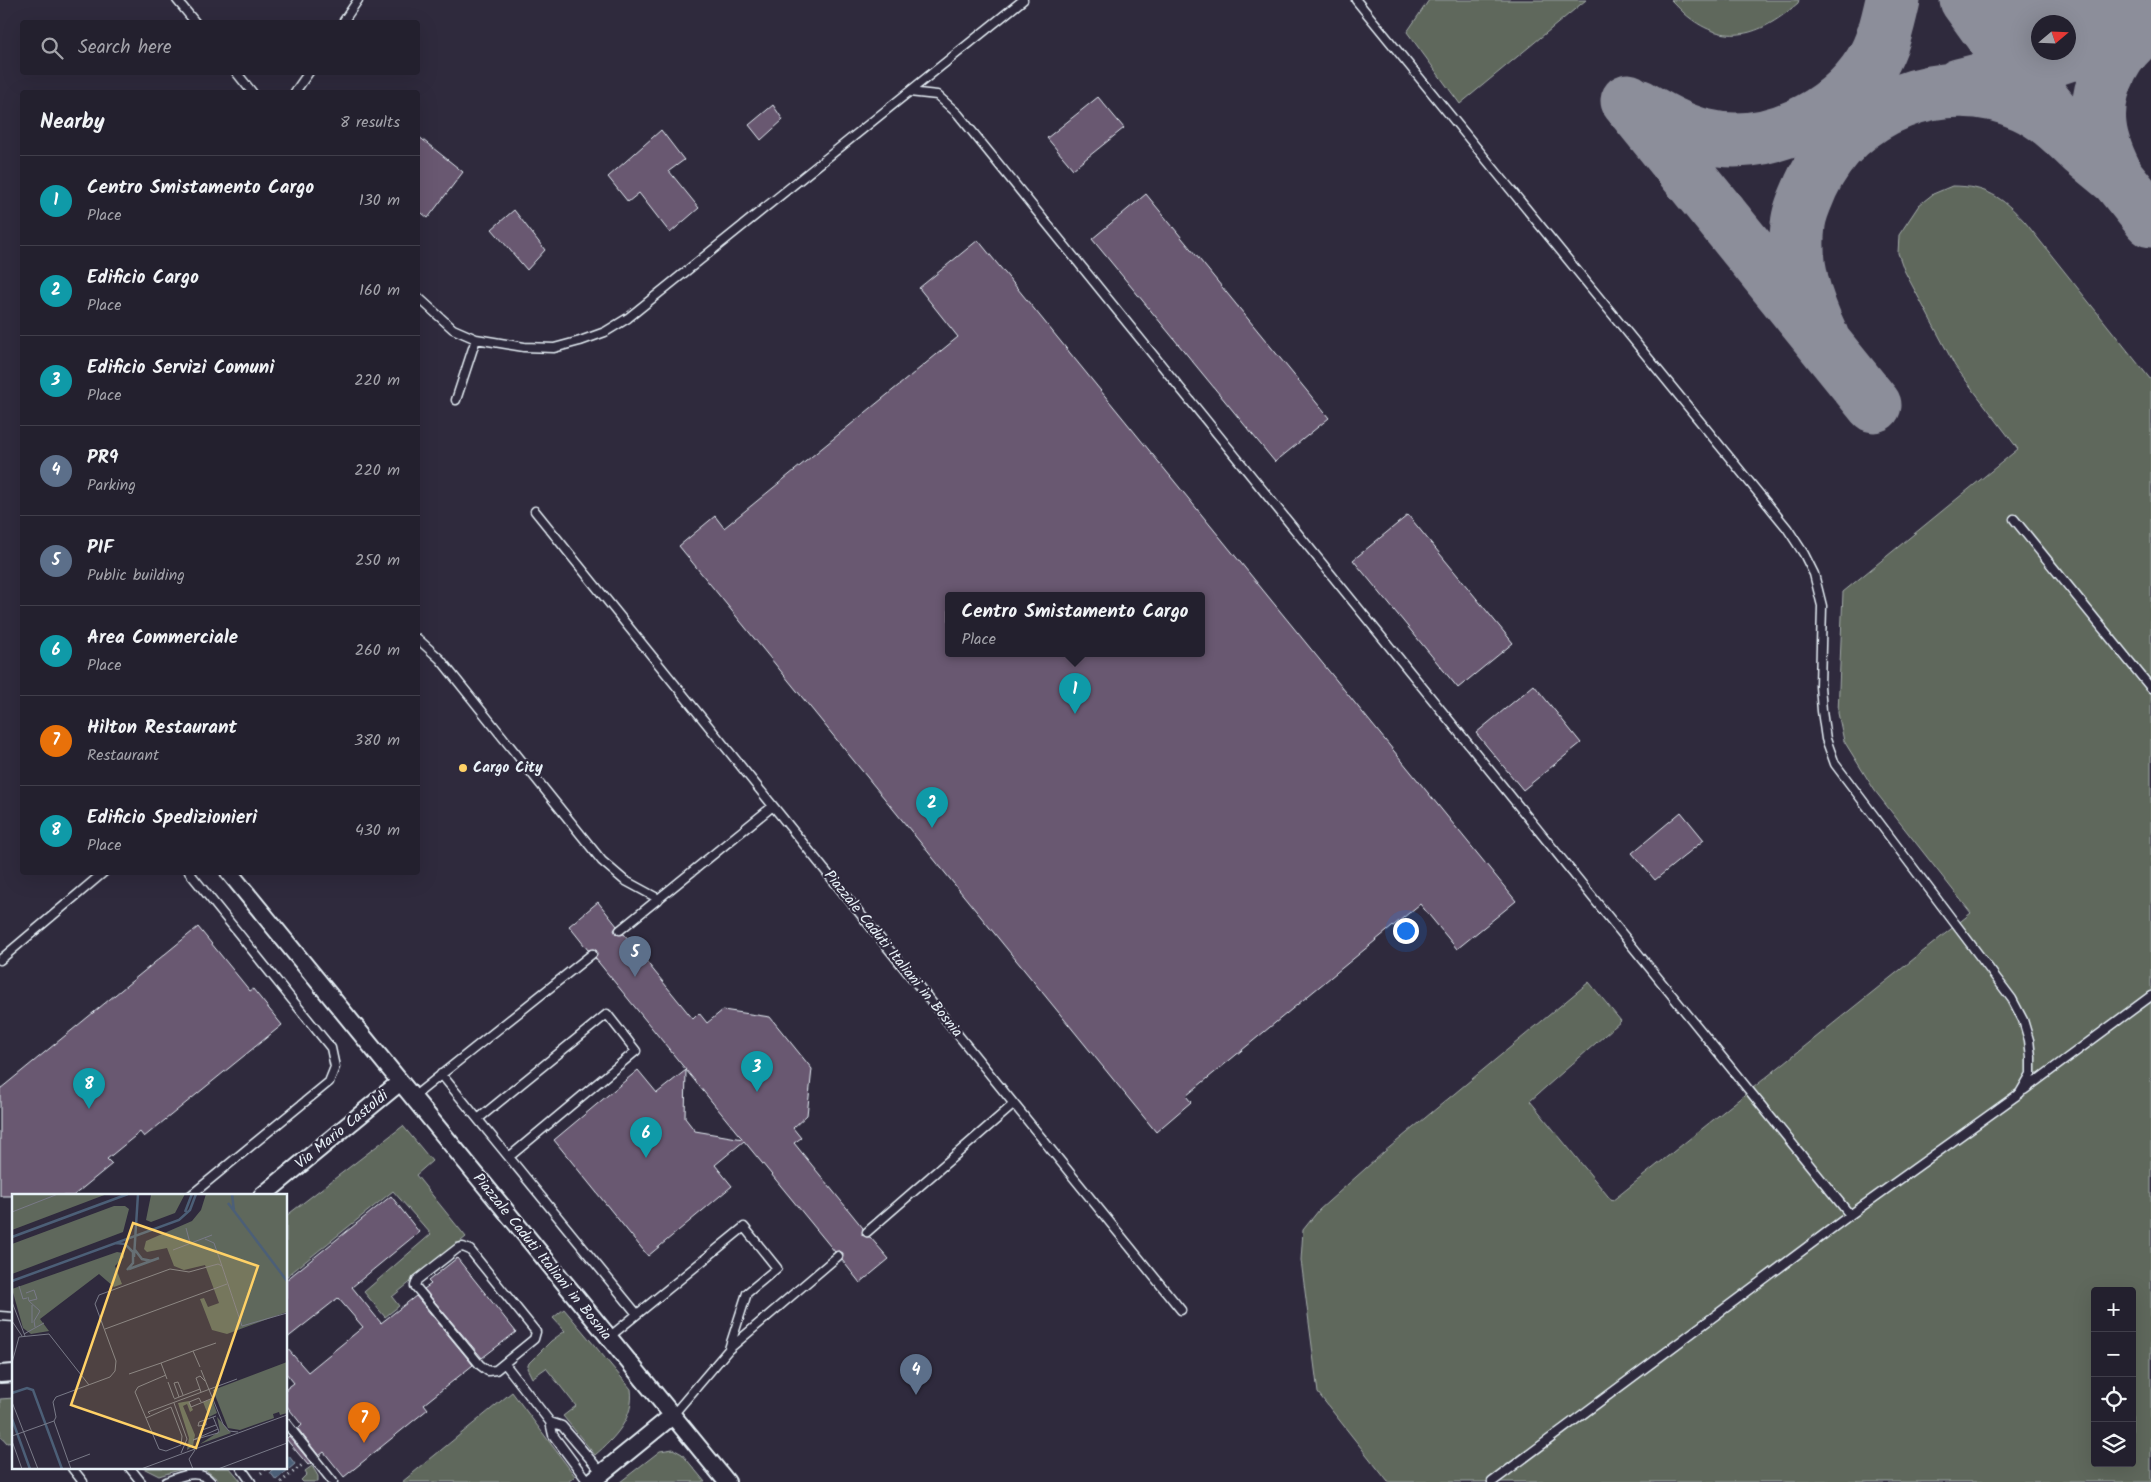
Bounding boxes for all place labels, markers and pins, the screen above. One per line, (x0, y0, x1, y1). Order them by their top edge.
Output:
pin: 1 (1059, 673, 1091, 714)
place label: Cargo City (473, 756, 543, 780)
marker: Cargo City (457, 762, 469, 774)
pin: 2 (916, 787, 948, 828)
pin: 5 (619, 936, 651, 977)
pin: 3 (741, 1051, 773, 1092)
pin: 8 (73, 1068, 105, 1109)
pin: 6 (630, 1117, 662, 1158)
pin: 4 (900, 1354, 932, 1395)
pin: 7 (348, 1402, 380, 1443)

